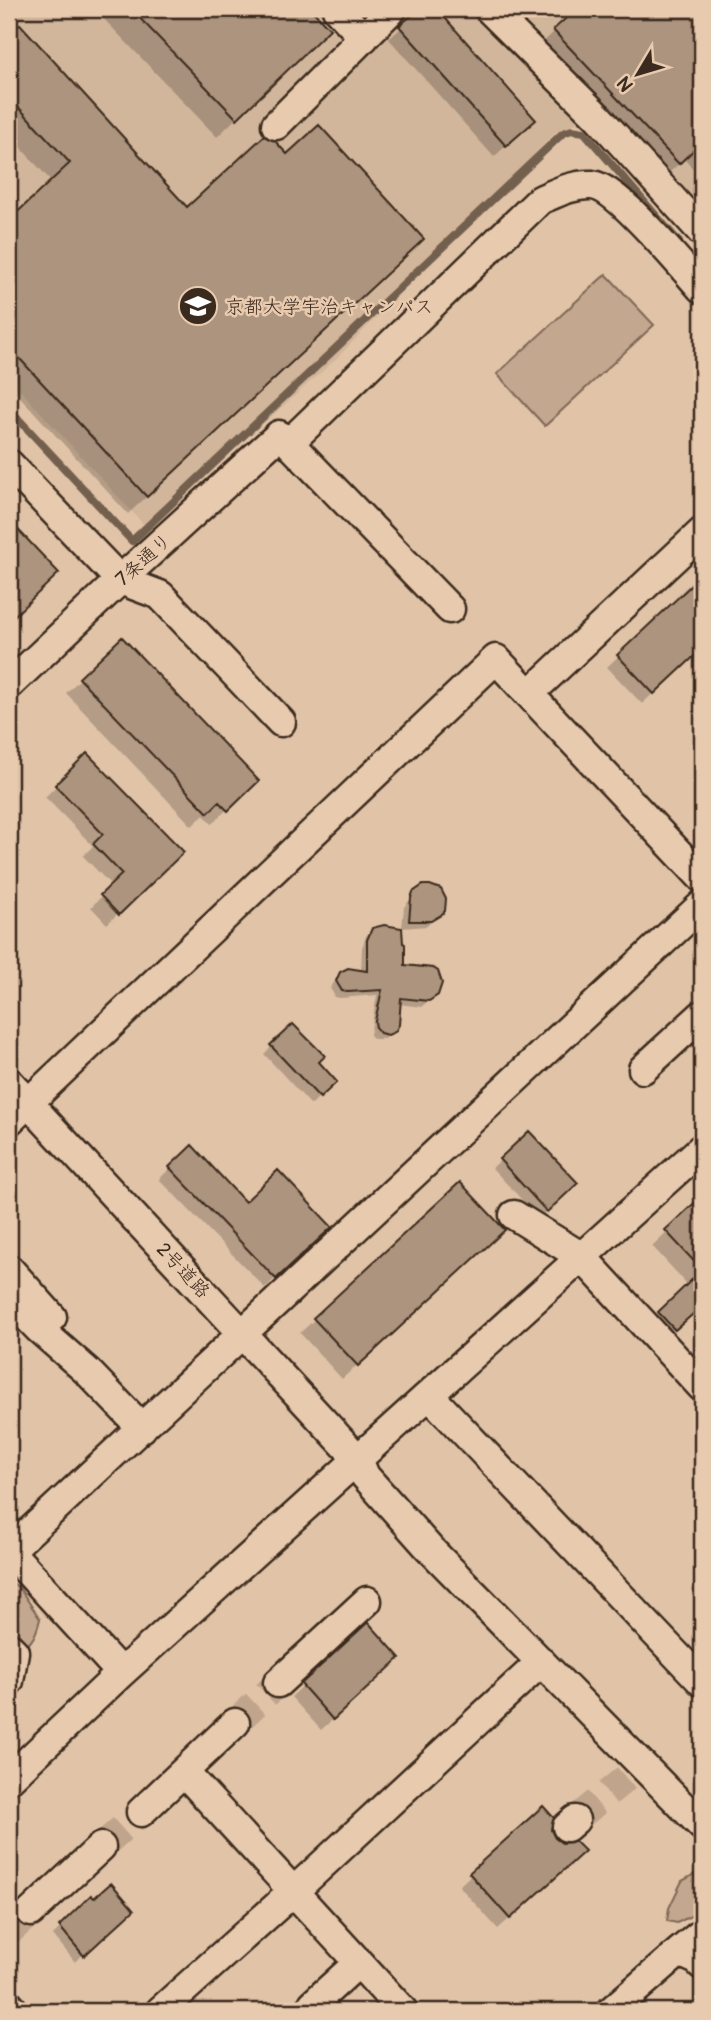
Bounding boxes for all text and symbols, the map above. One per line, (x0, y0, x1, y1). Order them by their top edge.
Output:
north arrow (602, 38, 672, 108)
text: N (612, 71, 639, 96)
school or university icon: 京都大学宇治キャンパス (177, 285, 219, 327)
place label: 京都大学宇治キャンパス (225, 295, 433, 319)
street label: 7条通り (111, 528, 177, 591)
street label: 2号道路 (151, 1238, 215, 1304)

